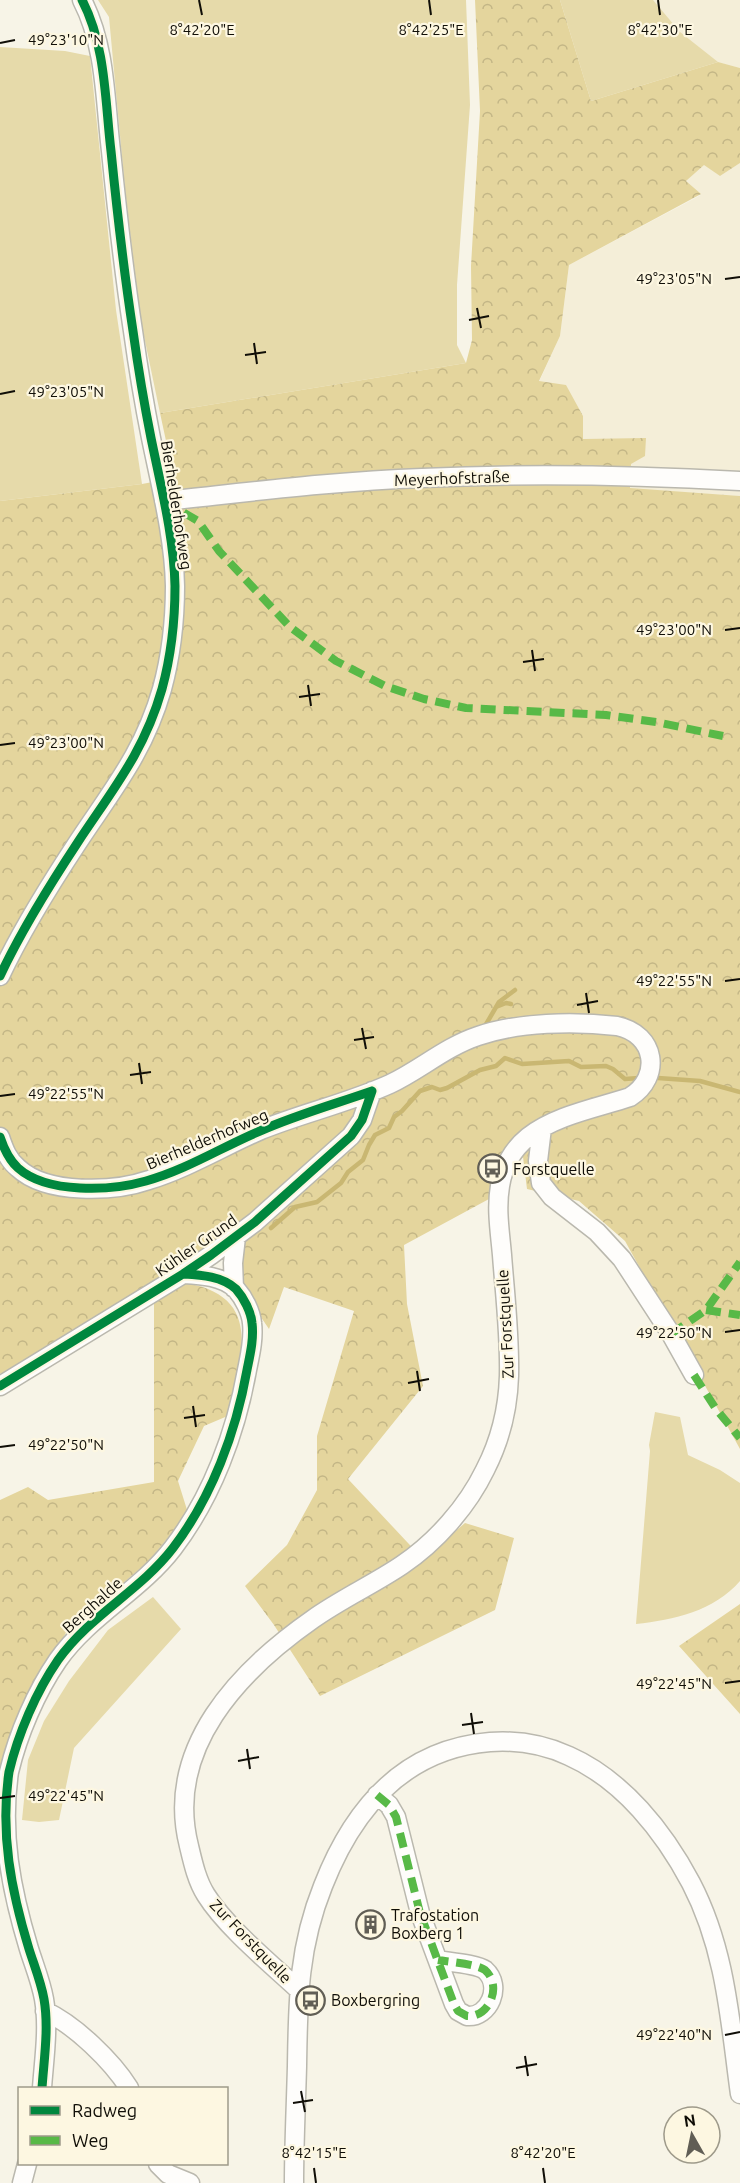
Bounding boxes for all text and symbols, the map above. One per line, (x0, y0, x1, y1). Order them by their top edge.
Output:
text: 8°42'20"E (169, 21, 235, 38)
text: 8°42'25"E (398, 21, 464, 38)
text: 8°42'30"E (627, 21, 693, 38)
text: 49°23'10"N (28, 31, 104, 48)
text: 49°23'05"N (636, 270, 712, 287)
text: 49°23'05"N (28, 383, 104, 400)
street label: Bierhelderhofweg (158, 439, 196, 571)
street label: Meyerhofstraße (394, 467, 510, 489)
text: 49°23'00"N (636, 621, 712, 638)
text: 49°23'00"N (28, 734, 104, 751)
text: 49°22'55"N (636, 972, 712, 989)
text: 49°22'55"N (28, 1085, 104, 1102)
street label: Bierhelderhofweg (143, 1105, 271, 1173)
bus stop icon: Forstquelle (476, 1153, 508, 1185)
place label: Forstquelle (513, 1160, 595, 1178)
street label: Kühler Grund (152, 1210, 240, 1280)
street label: Zur Forstquelle (493, 1269, 517, 1379)
text: 49°22'50"N (636, 1324, 712, 1341)
text: 49°22'50"N (28, 1436, 104, 1453)
street label: Berghalde (58, 1574, 126, 1636)
text: 49°22'45"N (636, 1675, 712, 1692)
text: 49°22'45"N (28, 1787, 104, 1804)
street label: Zur Forstquelle (207, 1895, 295, 1987)
place label: Trafostation Boxberg 1 (391, 1906, 479, 1942)
building icon: Trafostation Boxberg 1 (354, 1908, 386, 1940)
bus stop icon: Boxbergring (294, 1984, 326, 2016)
place label: Boxbergring (331, 1991, 420, 2009)
text: 49°22'40"N (636, 2026, 712, 2043)
legend (18, 2087, 228, 2165)
text: Radweg (72, 2100, 137, 2120)
north arrow (662, 2105, 722, 2165)
text: N (682, 2110, 697, 2130)
text: Weg (72, 2130, 109, 2150)
text: 8°42'15"E (281, 2144, 347, 2161)
text: 8°42'20"E (510, 2144, 576, 2161)

